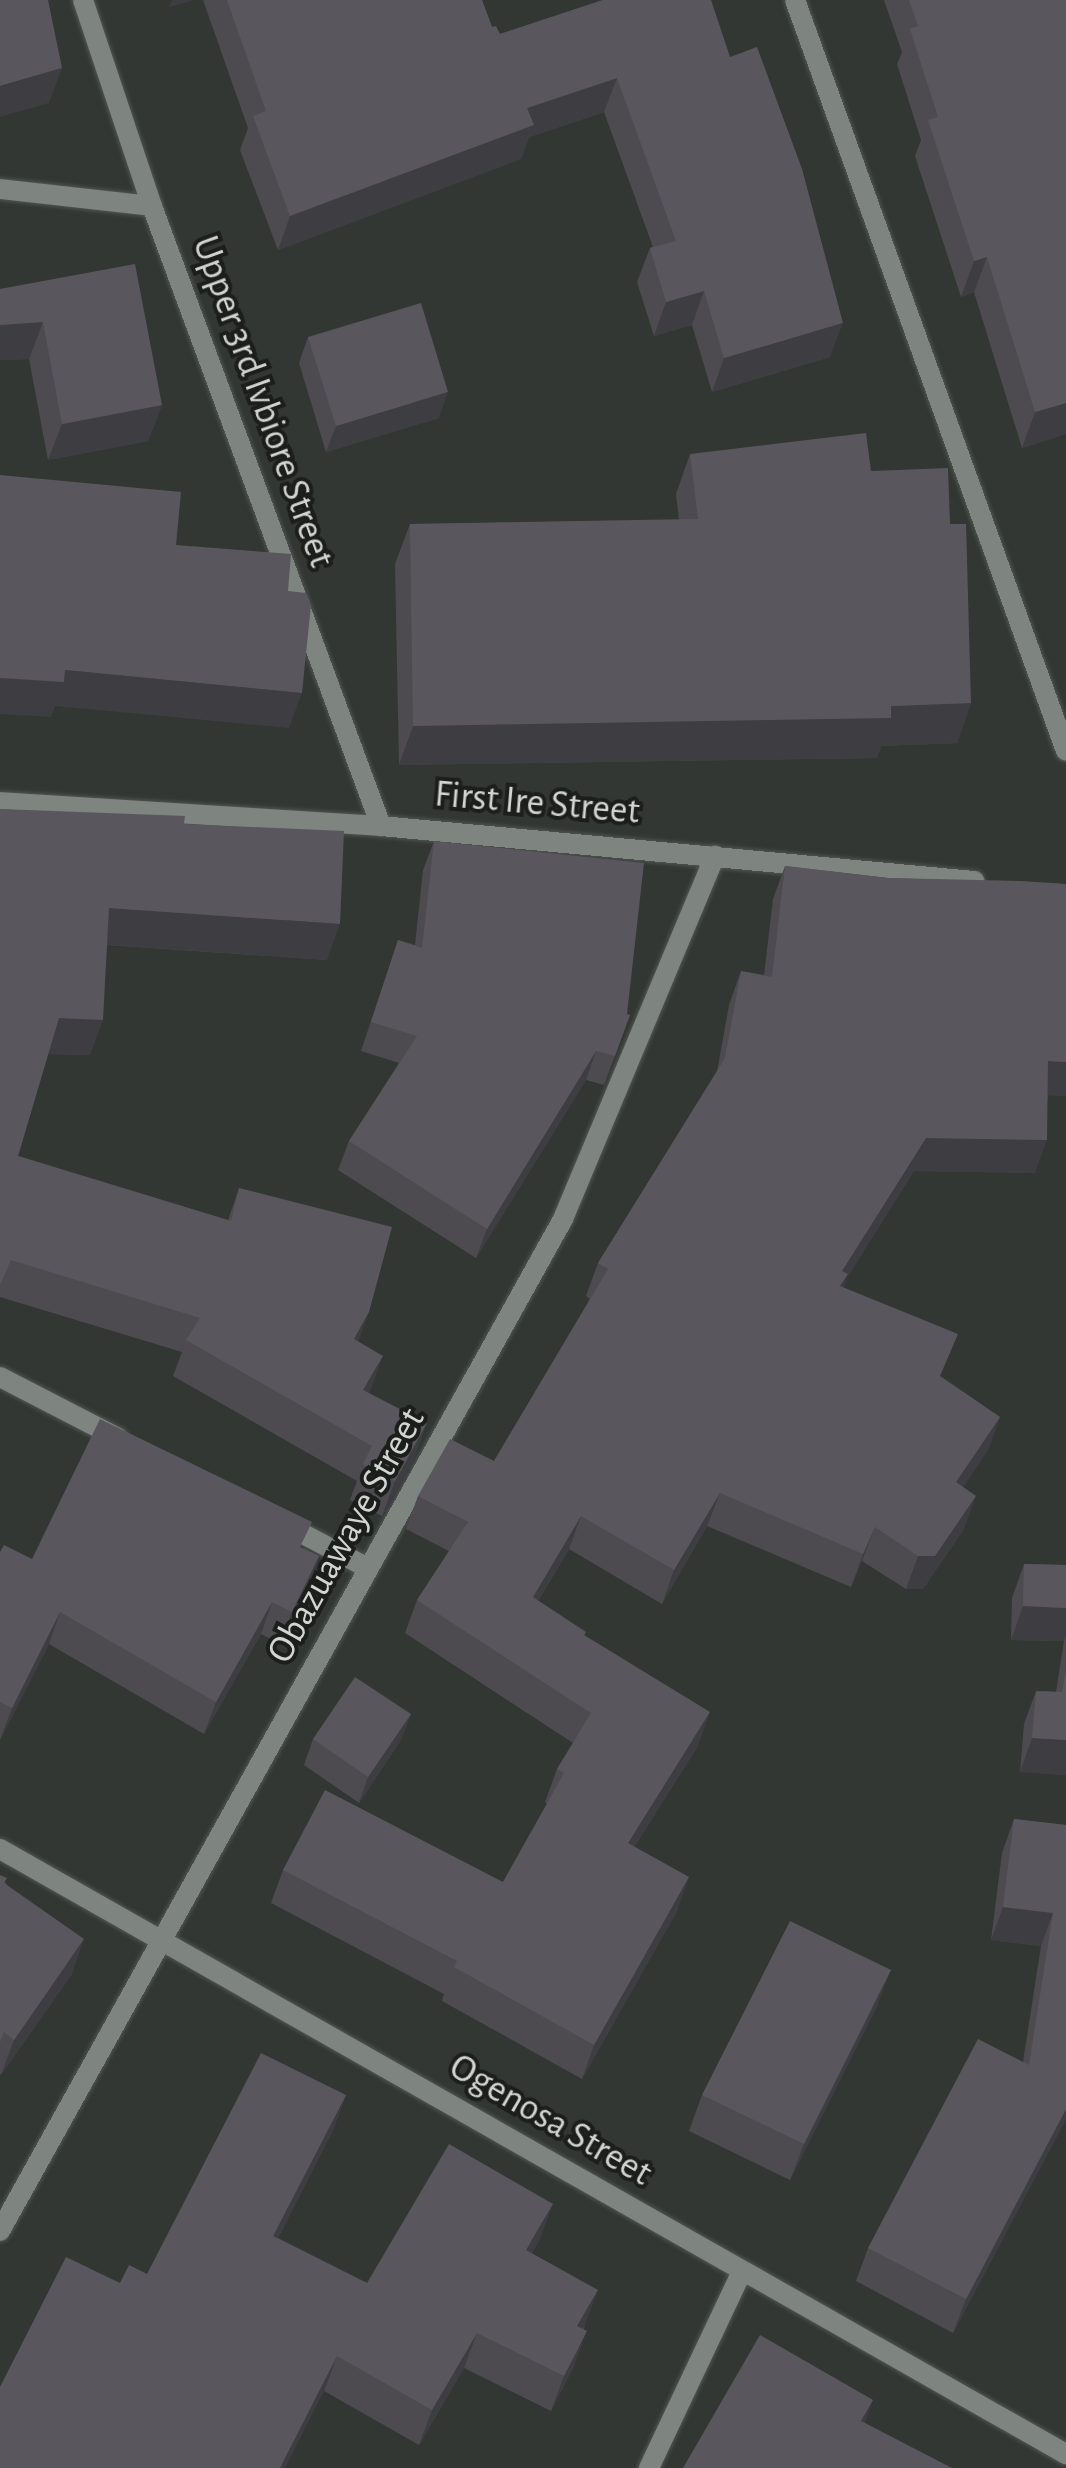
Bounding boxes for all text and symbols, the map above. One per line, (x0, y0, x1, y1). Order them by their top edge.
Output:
street label: Upper 3rd Ivbiore Street (181, 230, 343, 574)
street label: First Ire Street (433, 772, 641, 836)
street label: Obazuawaye Street (258, 1401, 436, 1671)
street label: Ogenosa Street (441, 2045, 659, 2197)

